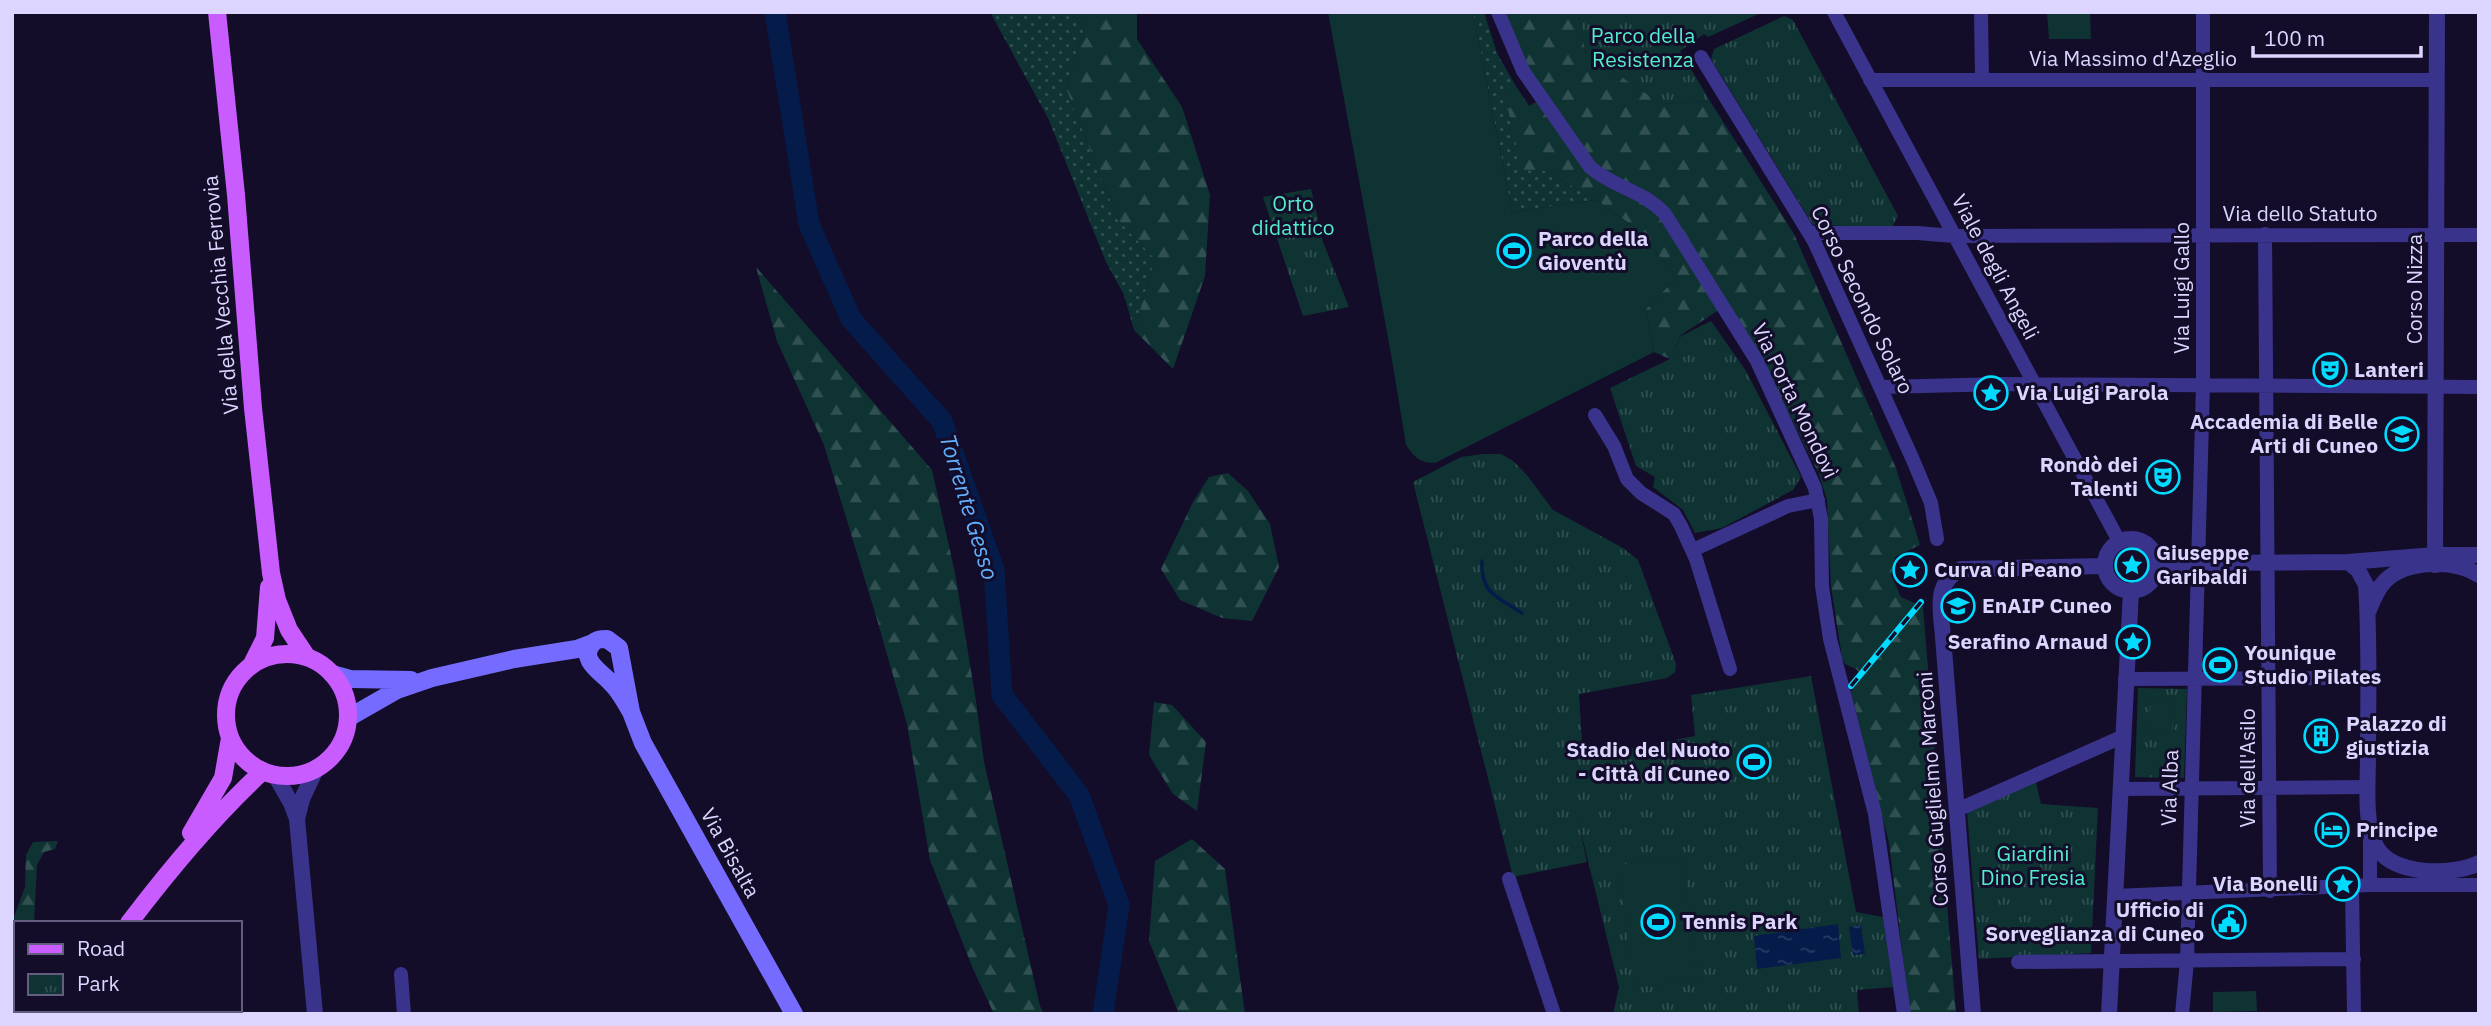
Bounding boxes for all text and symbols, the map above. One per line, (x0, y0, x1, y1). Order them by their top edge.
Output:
scale bar (2253, 14, 2421, 58)
park label: Parco della Resistenza (1591, 21, 1695, 73)
text: 100 m (2264, 24, 2325, 52)
street label: Via Massimo d'Azeglio (2029, 44, 2237, 72)
street label: Via della Vecchia Ferrovia (196, 174, 244, 416)
park label: Orto didattico (1252, 189, 1334, 241)
street label: Viale degli Angeli (1946, 189, 2046, 344)
street label: Via dello Statuto (2222, 199, 2378, 227)
street label: Corso Secondo Solaro (1805, 201, 1921, 398)
street label: Via Luigi Gallo (2167, 222, 2195, 354)
place label: Parco della Gioventù (1538, 224, 1648, 276)
sports icon: Parco della Gioventù (1495, 232, 1533, 270)
street label: Corso Nizza (2400, 234, 2428, 344)
street label: Via Porta Mondovì (1746, 318, 1846, 483)
theatre icon: Lanteri (2311, 351, 2349, 389)
place label: Lanteri (2354, 355, 2424, 383)
place icon: Via Luigi Parola (1972, 374, 2010, 412)
place label: Via Luigi Parola (2016, 378, 2169, 406)
place label: Accademia di Belle Arti di Cuneo (2190, 407, 2378, 459)
school or university icon: Accademia di Belle Arti di Cuneo (2383, 415, 2421, 453)
water label: Torrente Gesso (934, 430, 1006, 583)
place label: Rondò dei Talenti (2040, 450, 2138, 502)
theatre icon: Rondò dei Talenti (2144, 458, 2182, 496)
place label: Giuseppe Garibaldi (2156, 538, 2250, 590)
place icon: Giuseppe Garibaldi (2113, 546, 2151, 584)
place icon: Curva di Peano (1891, 551, 1929, 589)
place label: Curva di Peano (1934, 555, 2082, 583)
school or university icon: EnAIP Cuneo (1939, 587, 1977, 625)
place label: EnAIP Cuneo (1982, 591, 2112, 619)
place icon: Serafino Arnaud (2114, 623, 2152, 661)
place label: Serafino Arnaud (1947, 627, 2108, 655)
place label: Younique Studio Pilates (2244, 638, 2381, 690)
sports icon: Younique Studio Pilates (2201, 646, 2239, 684)
street label: Corso Guglielmo Marconi (1910, 671, 1954, 908)
street label: Via dell'Asilo (2233, 708, 2261, 828)
place label: Palazzo di giustizia (2346, 709, 2447, 761)
building icon: Palazzo di giustizia (2302, 717, 2340, 755)
place label: Stadio del Nuoto - Città di Cuneo (1566, 735, 1730, 787)
sports icon: Stadio del Nuoto - Città di Cuneo (1735, 743, 1773, 781)
street label: Via Alba (2154, 749, 2184, 827)
street label: Via Bisalta (695, 803, 767, 903)
hotel icon: Principe (2313, 811, 2351, 849)
place label: Principe (2356, 815, 2438, 843)
park label: Giardini Dino Fresia (1980, 839, 2086, 891)
place icon: Via Bonelli (2324, 865, 2362, 903)
place label: Via Bonelli (2213, 869, 2318, 897)
place label: Ufficio di Sorveglianza di Cuneo (1985, 895, 2204, 947)
sports icon: Tennis Park (1639, 903, 1677, 941)
public building icon: Ufficio di Sorveglianza di Cuneo (2210, 903, 2248, 941)
place label: Tennis Park (1682, 907, 1798, 935)
legend (14, 921, 242, 1012)
text: Road (77, 934, 125, 962)
text: Park (77, 969, 120, 997)

